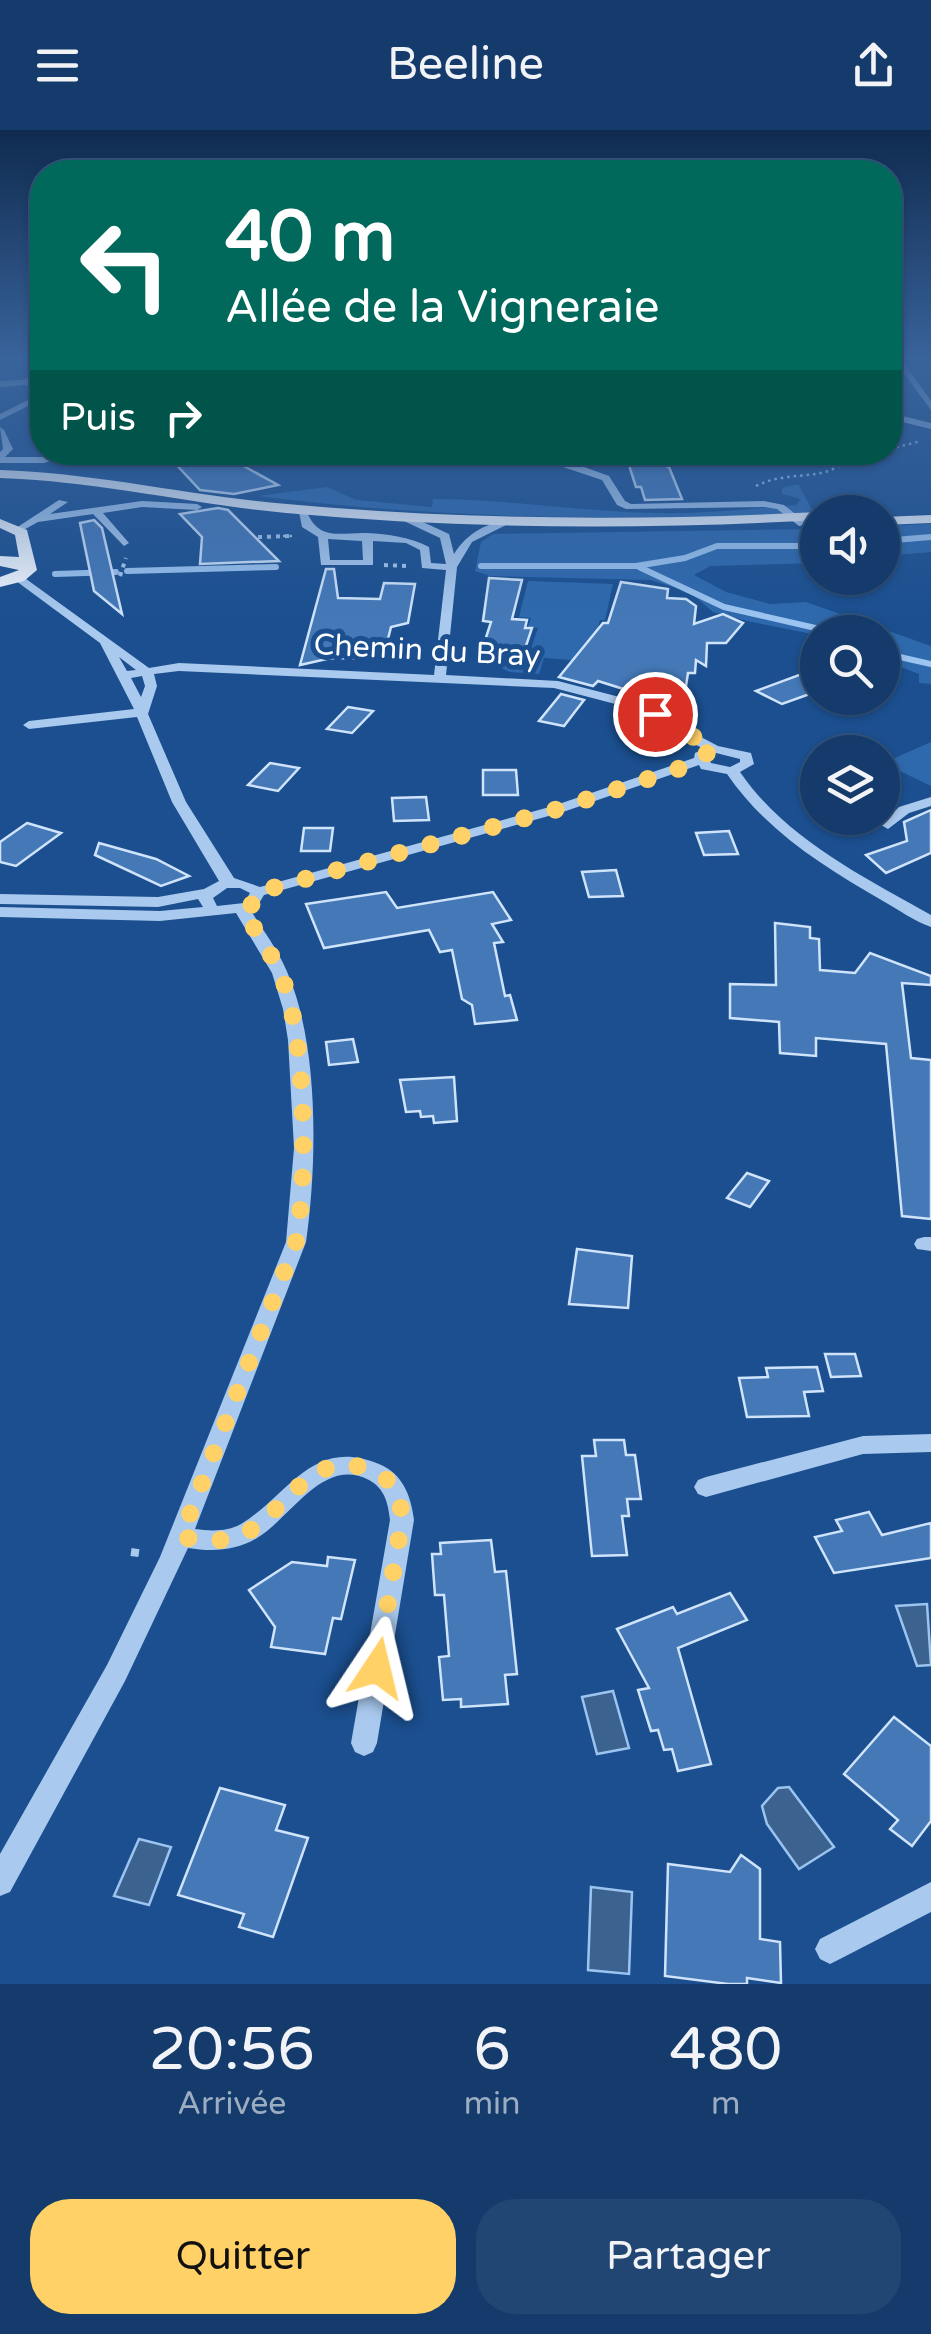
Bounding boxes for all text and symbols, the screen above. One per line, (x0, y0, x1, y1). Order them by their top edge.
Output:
icon: menu (30, 38, 85, 93)
text: Beeline (387, 38, 544, 92)
icon: share (846, 38, 901, 93)
text: 40 m (225, 196, 395, 280)
icon: left (60, 200, 190, 330)
text: Allée de la Vigneraie (225, 281, 660, 335)
icon: right (156, 390, 211, 445)
text: Puis (60, 395, 136, 441)
map controls (800, 495, 900, 835)
button: sound (800, 495, 900, 595)
button: search (800, 615, 900, 715)
street label: Chemin du Bray (313, 626, 541, 675)
pin (613, 672, 698, 757)
icon: arrive (628, 687, 683, 742)
button: layers (800, 735, 900, 835)
position arrow (325, 1616, 429, 1720)
text: 20:56 (149, 2014, 315, 2086)
text: 6 (473, 2014, 511, 2086)
text: 480 (669, 2014, 782, 2086)
text: Arrivée (177, 2085, 286, 2123)
text: min (464, 2085, 521, 2123)
text: m (711, 2085, 740, 2123)
button: Quitter (30, 2199, 456, 2314)
button: Partager (476, 2199, 901, 2314)

